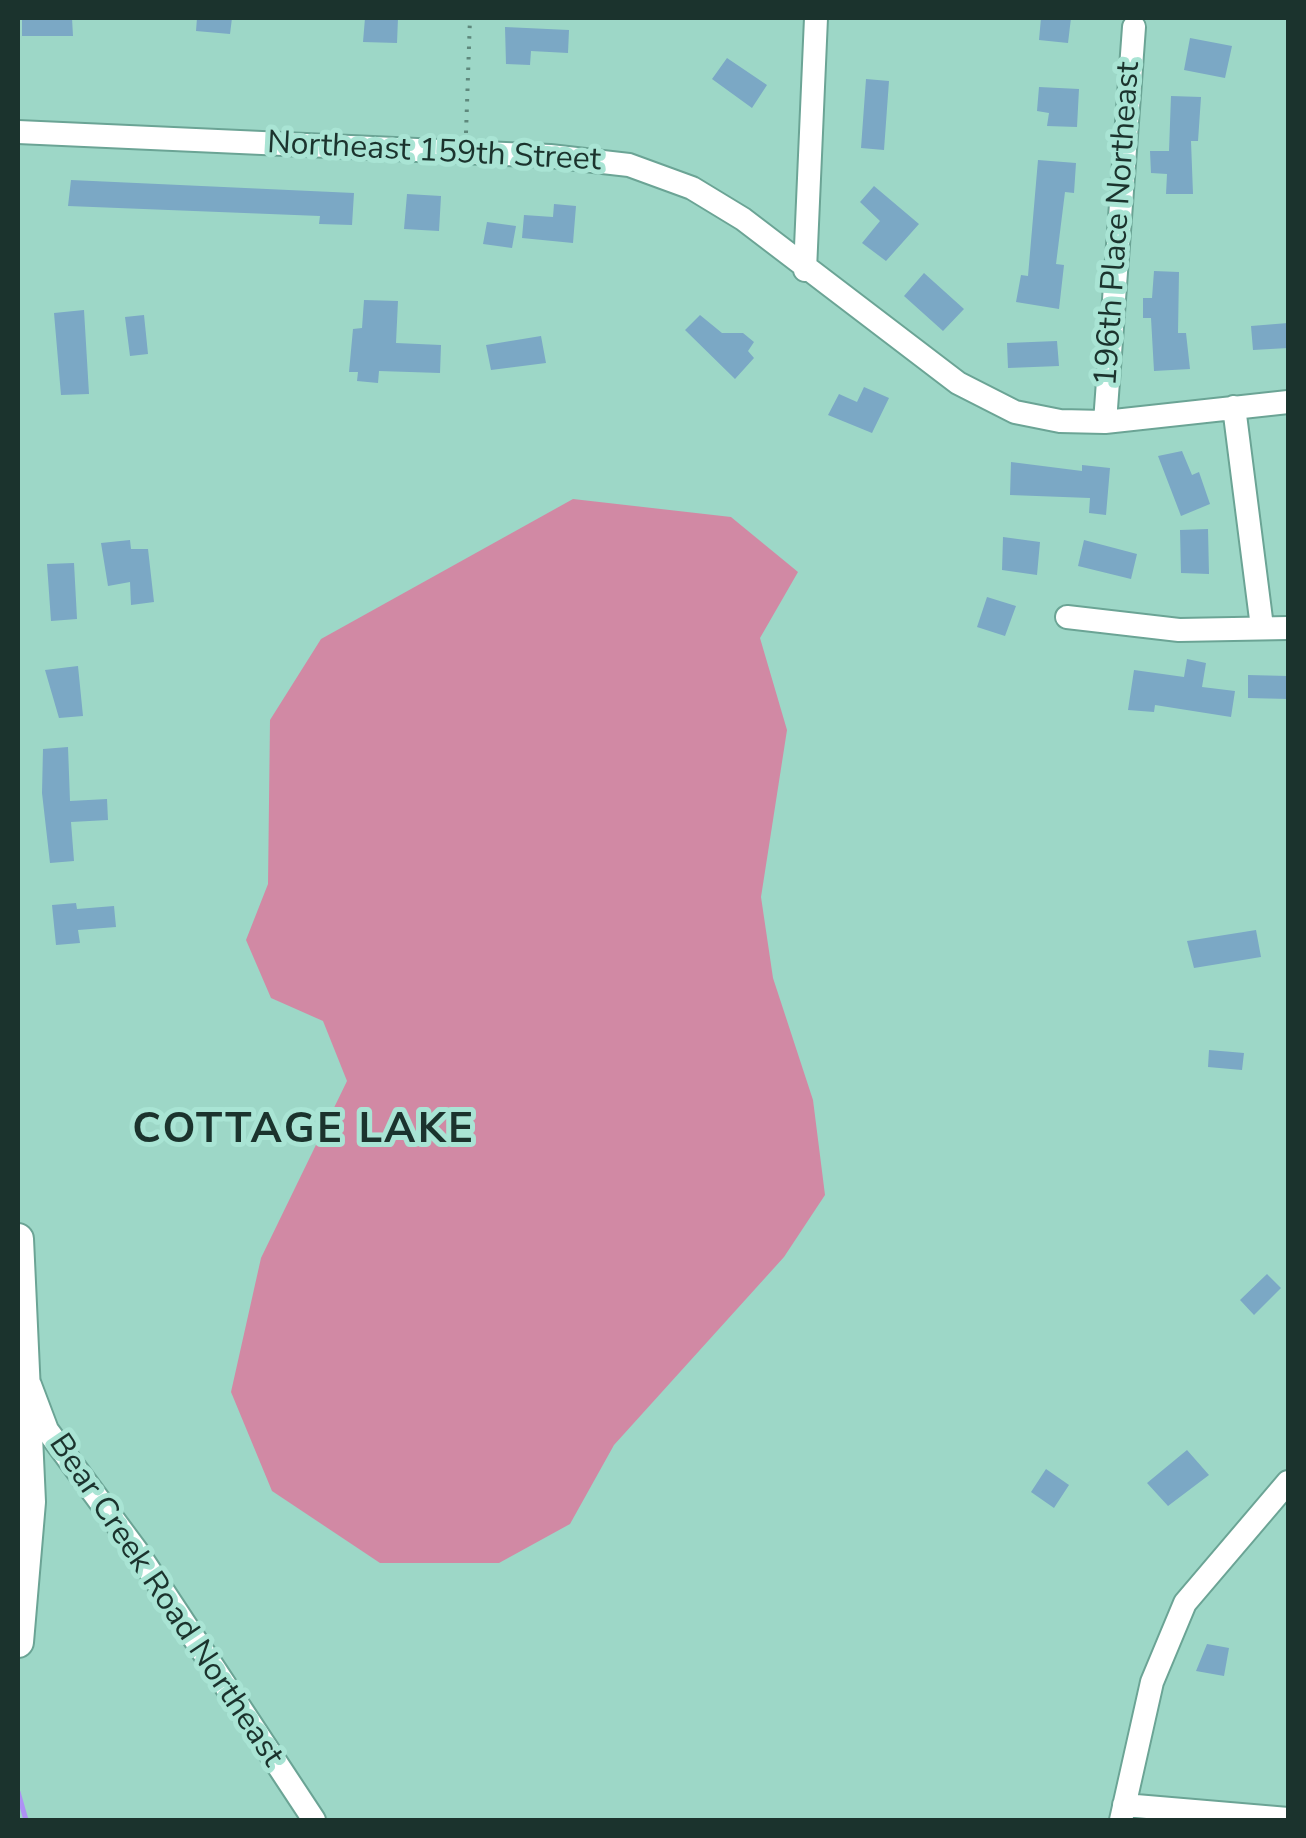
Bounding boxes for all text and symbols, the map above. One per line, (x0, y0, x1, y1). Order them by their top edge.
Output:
street label: 196th Place Northeast (1089, 60, 1149, 388)
street label: Northeast 159th Street (266, 125, 602, 181)
district label: COTTAGE LAKE (132, 1107, 476, 1157)
street label: Bear Creek Road Northeast (39, 1428, 291, 1774)

